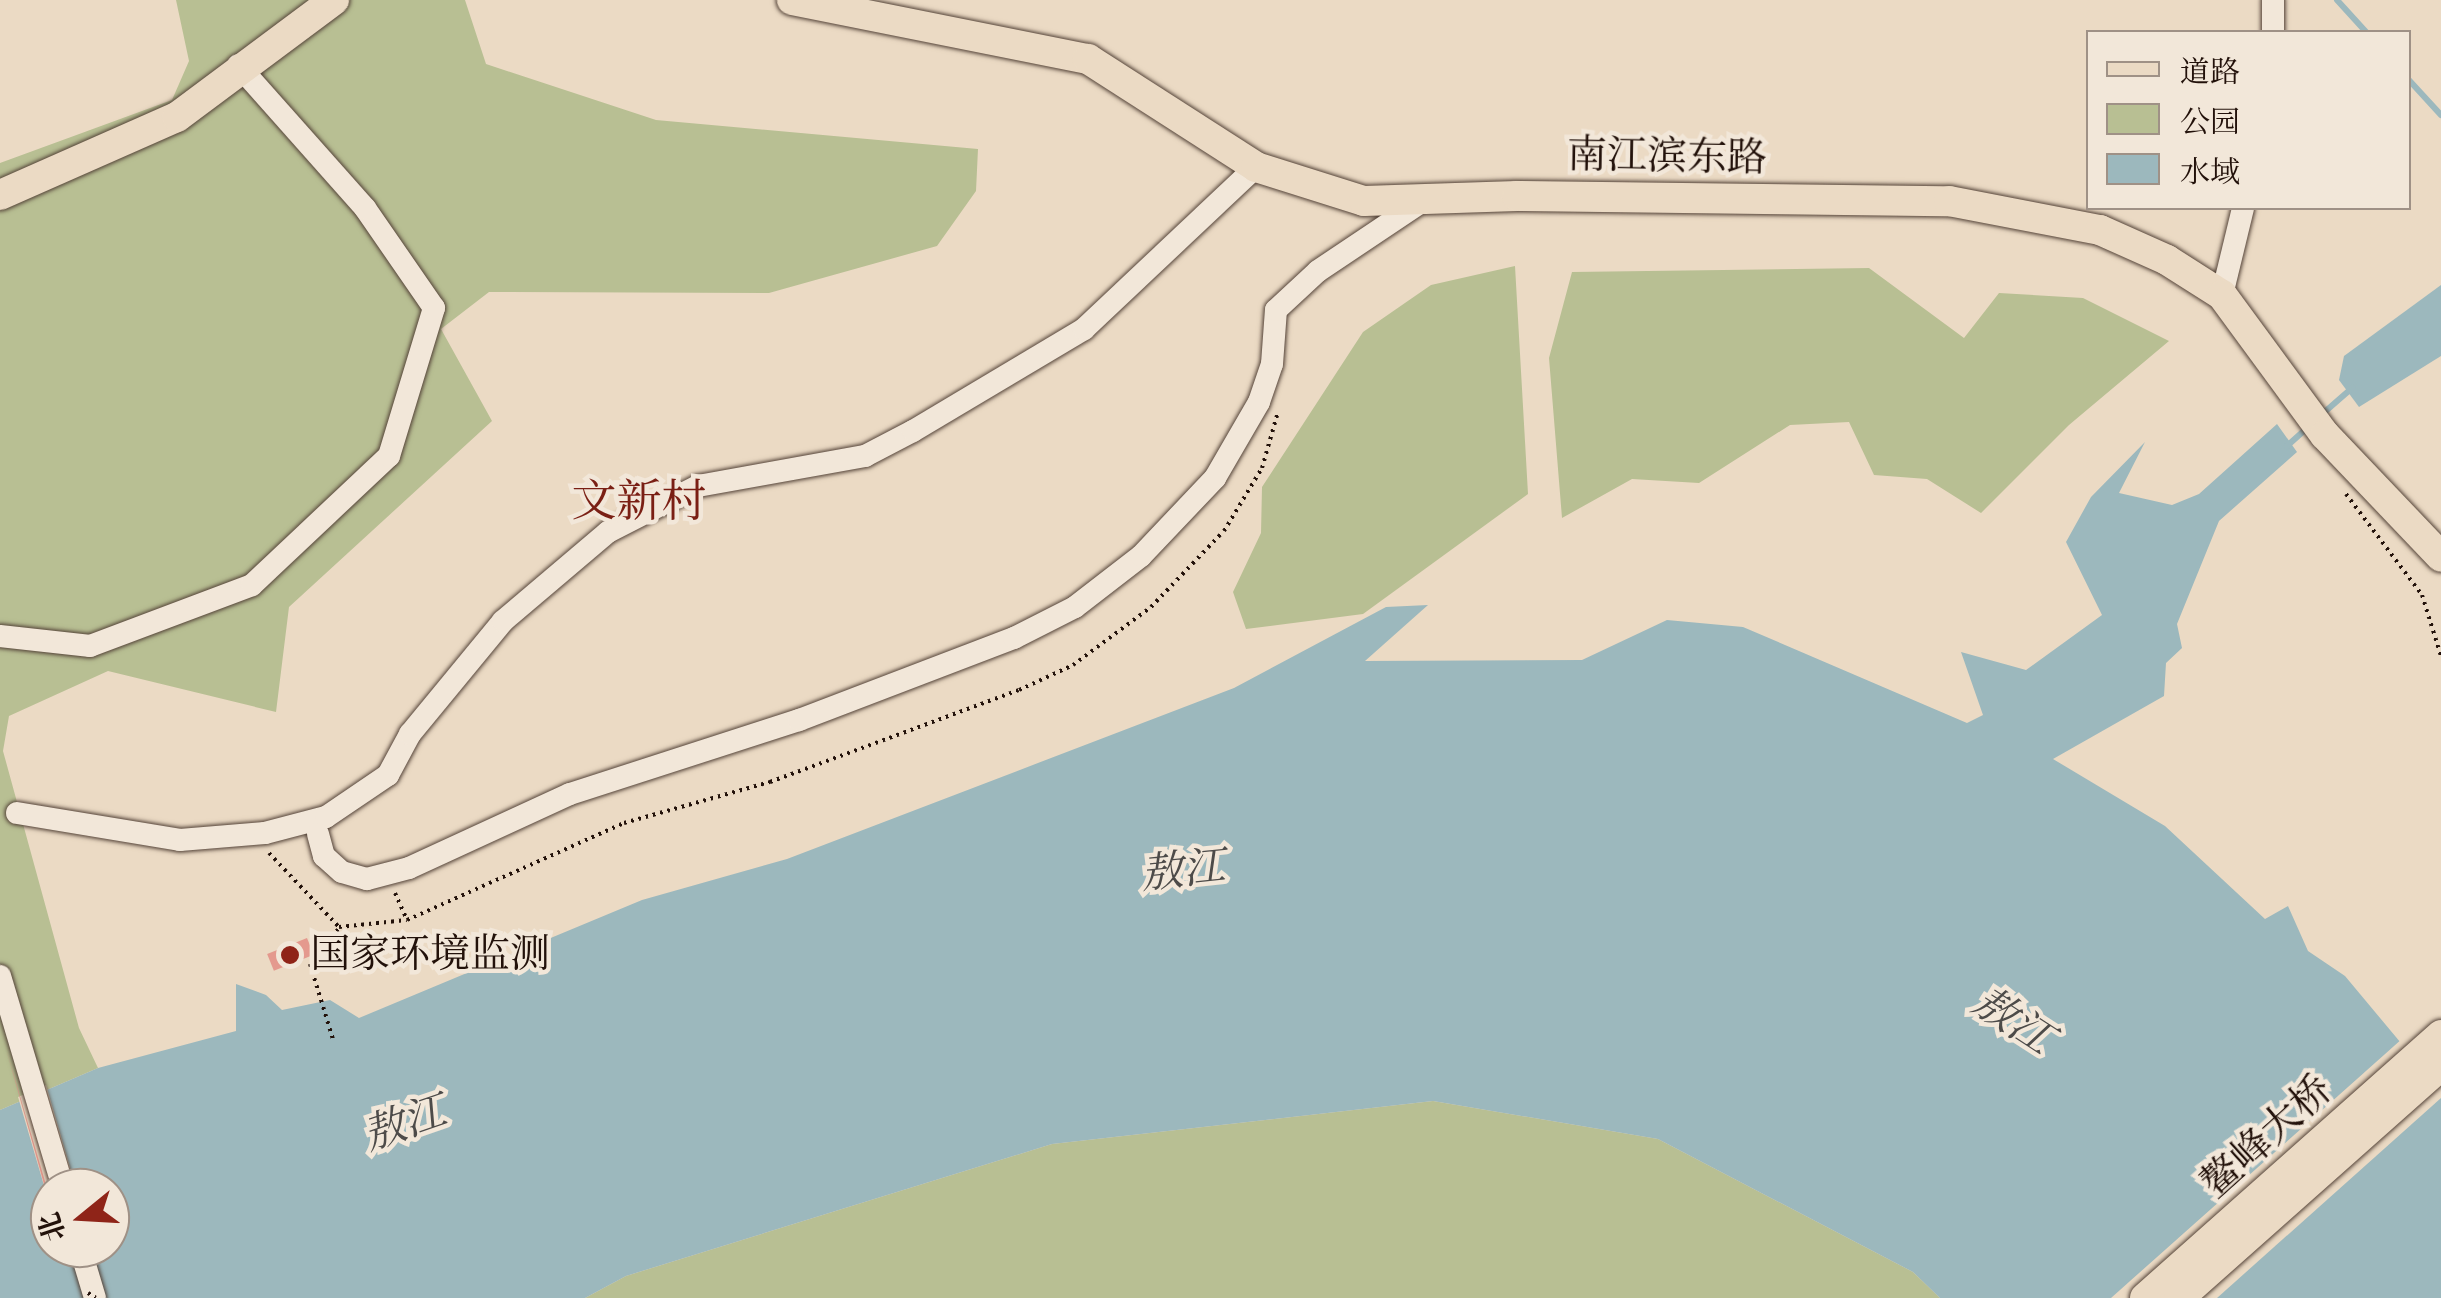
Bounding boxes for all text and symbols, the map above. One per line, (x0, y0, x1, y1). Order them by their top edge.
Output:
legend (2086, 30, 2411, 210)
text: 道路 (2180, 54, 2240, 92)
text: 公园 (2180, 104, 2240, 142)
street label: 南江滨东路 (1567, 131, 1767, 183)
text: 水域 (2180, 154, 2240, 192)
district label: 文新村 (572, 476, 706, 530)
water label: 敖江 (1139, 843, 1227, 901)
place label: 国家环境监测 (310, 931, 550, 979)
marker: 国家环境监测 (279, 944, 301, 966)
water label: 敖江 (1963, 978, 2061, 1066)
street label: 鳌峰大桥 (2191, 1066, 2343, 1208)
water label: 敖江 (357, 1087, 453, 1163)
north arrow (30, 1168, 130, 1268)
text: 北 (32, 1208, 74, 1246)

